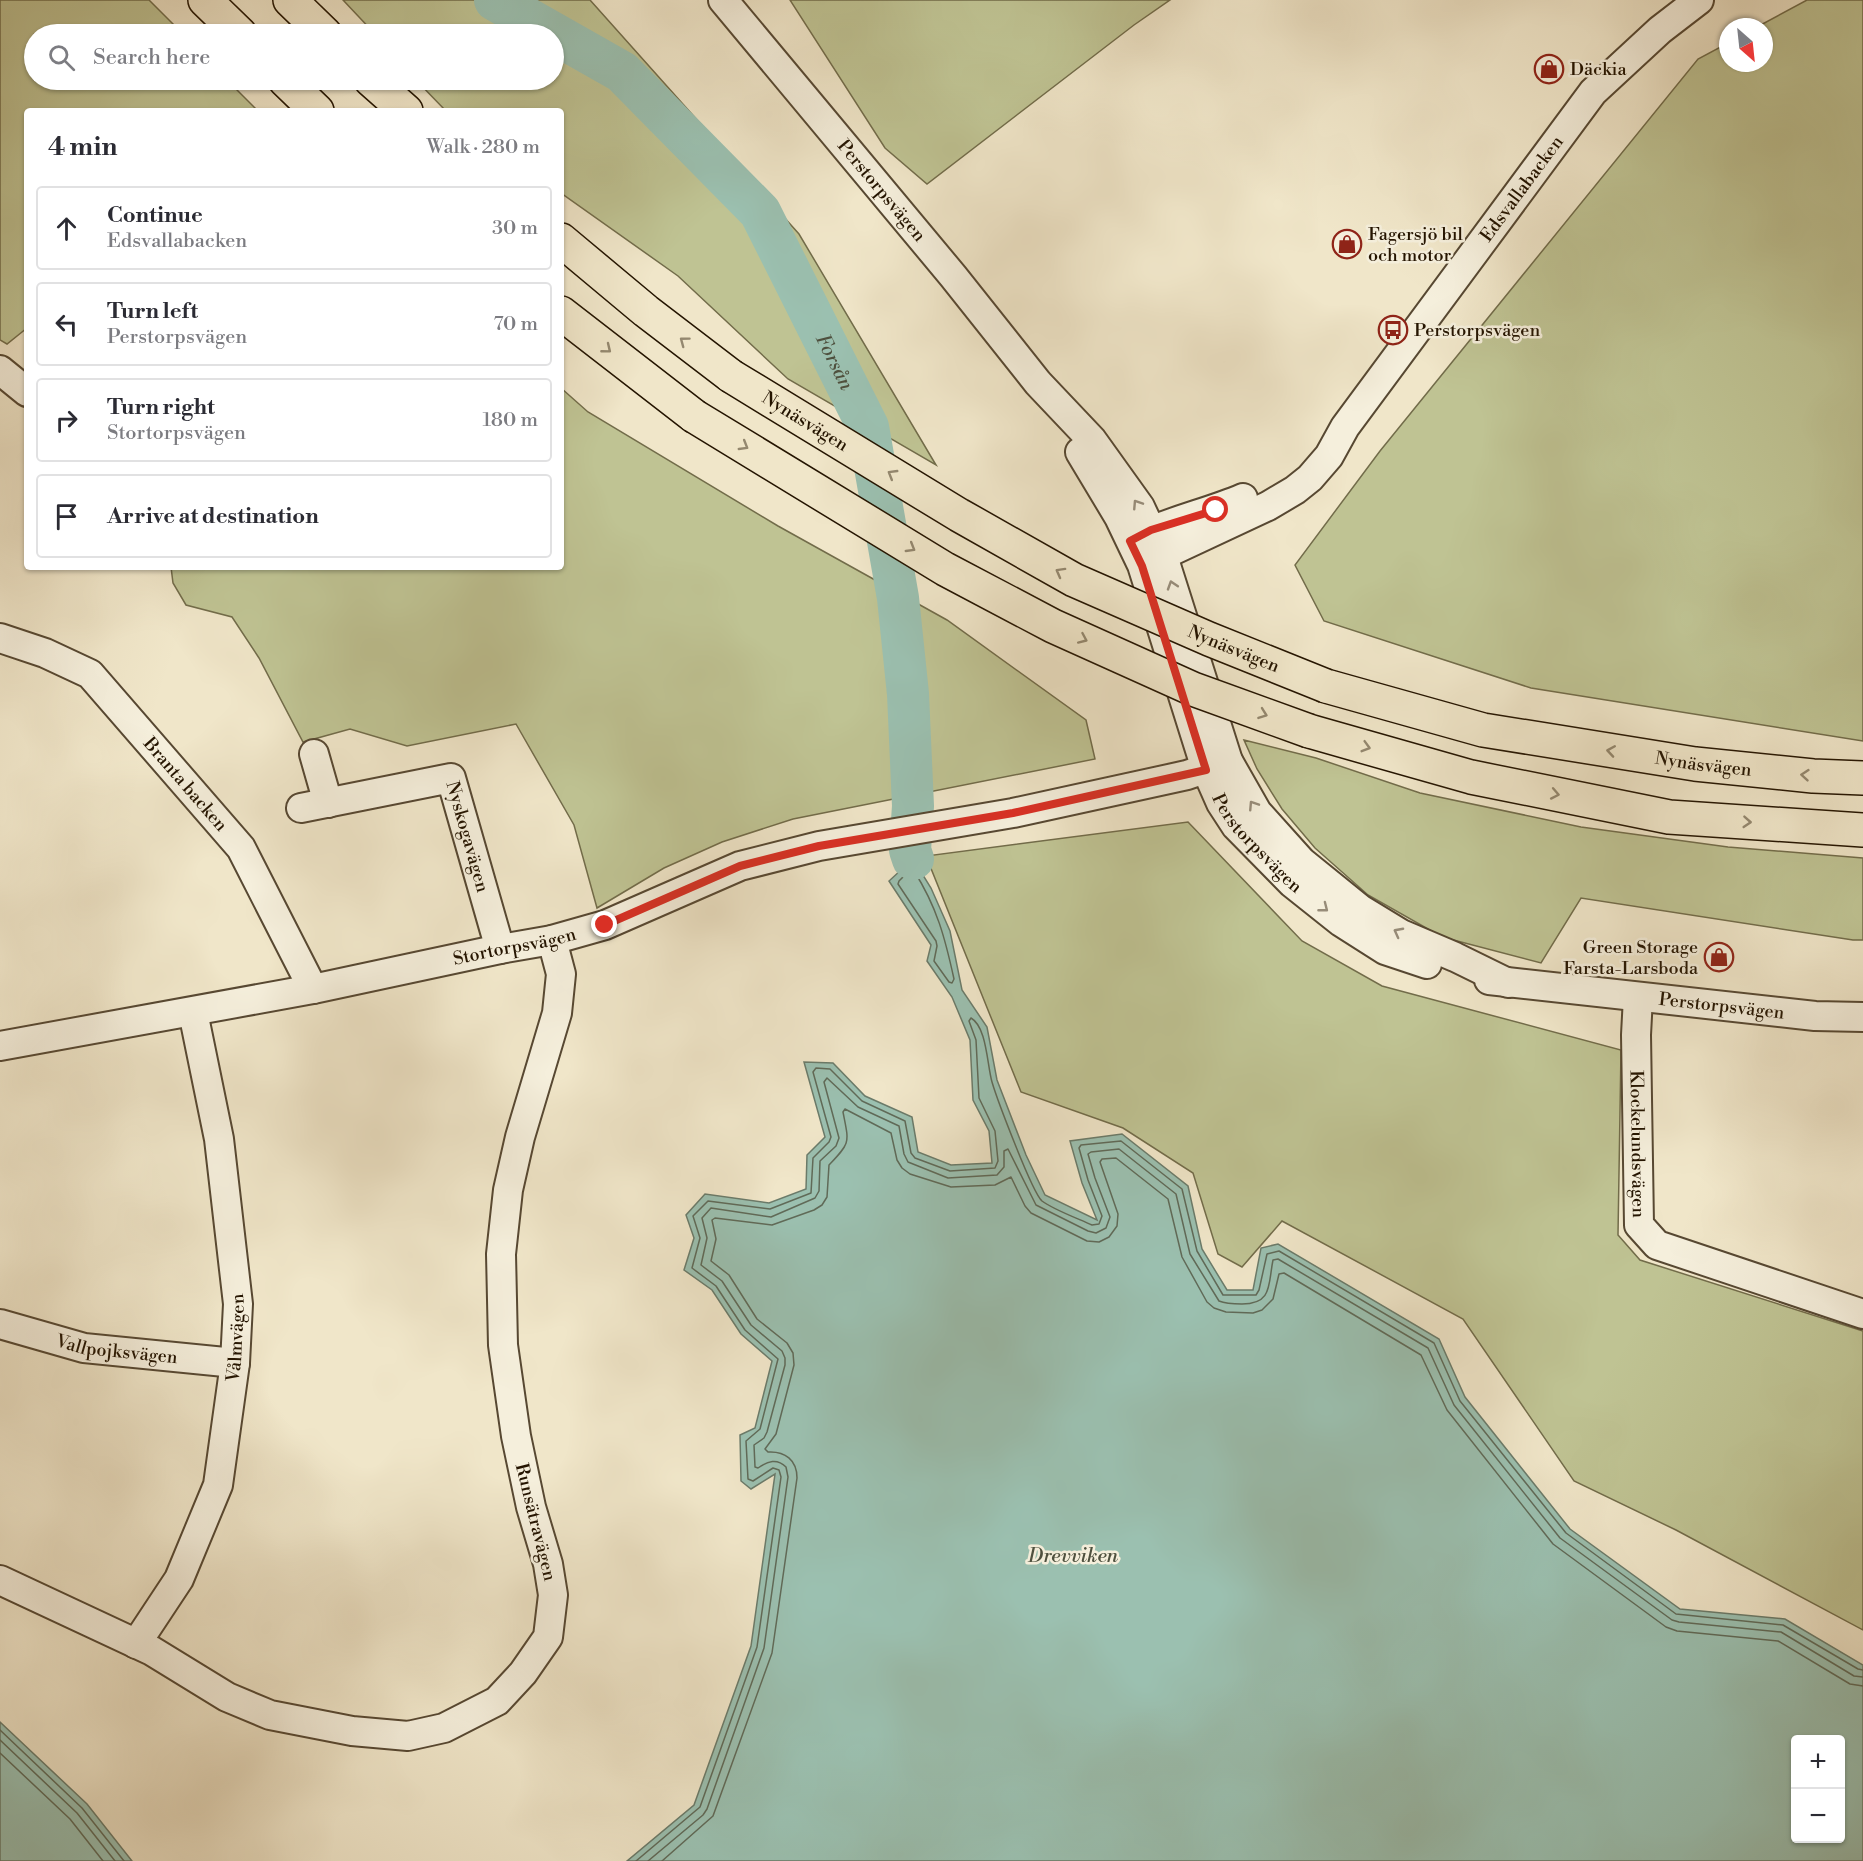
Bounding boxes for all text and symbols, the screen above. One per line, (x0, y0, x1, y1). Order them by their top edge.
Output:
north arrow (1719, 18, 1773, 72)
search box (24, 24, 564, 90)
icon: search (45, 41, 78, 74)
text: Search here (93, 44, 210, 71)
shop icon: Däckia (1533, 53, 1565, 85)
place label: Däckia (1570, 58, 1628, 81)
text: 4 min (48, 131, 118, 163)
street label: Edsvallabacken (1475, 131, 1569, 247)
text: Walk · 280 m (427, 135, 540, 160)
street label: Perstorpsvägen (832, 135, 931, 247)
text: Continue (107, 202, 203, 229)
icon: ahead (50, 212, 83, 245)
text: 30 m (492, 216, 538, 241)
place label: Fagersjö bil och motor (1368, 223, 1464, 267)
shop icon: Fagersjö bil och motor (1331, 228, 1363, 260)
text: Edsvallabacken (107, 229, 247, 254)
text: Turn left (107, 298, 198, 325)
icon: left (50, 308, 83, 341)
text: 70 m (494, 312, 538, 337)
bus stop icon: Perstorpsvägen (1377, 314, 1409, 346)
place label: Perstorpsvägen (1414, 319, 1540, 342)
text: Perstorpsvägen (107, 325, 247, 350)
water label: Forsån (809, 330, 859, 395)
one-way arrow (680, 337, 691, 348)
one-way arrow (600, 342, 611, 353)
street label: Nynäsvägen (758, 387, 853, 457)
text: Turn right (107, 394, 215, 421)
icon: right (50, 404, 83, 437)
text: 180 m (483, 408, 538, 433)
text: Stortorpsvägen (107, 421, 246, 446)
one-way arrow (738, 439, 748, 451)
one-way arrow (887, 471, 898, 482)
route start (1202, 496, 1228, 522)
one-way arrow (1134, 499, 1145, 510)
icon: arrive (50, 500, 83, 533)
text: Arrive at destination (107, 503, 319, 530)
one-way arrow (905, 540, 915, 552)
one-way arrow (1056, 568, 1066, 579)
one-way arrow (1167, 580, 1179, 591)
street label: Nynäsvägen (1184, 620, 1283, 678)
one-way arrow (1076, 632, 1087, 644)
one-way arrow (1257, 706, 1268, 719)
street label: Branta backen (137, 732, 233, 837)
one-way arrow (1360, 740, 1371, 752)
one-way arrow (1607, 745, 1616, 757)
street label: Nynäsvägen (1653, 747, 1753, 782)
one-way arrow (1800, 769, 1809, 782)
street label: Nyskogavägen (441, 779, 494, 895)
one-way arrow (1549, 787, 1559, 800)
street label: Perstorpsvägen (1206, 790, 1307, 899)
one-way arrow (1248, 801, 1260, 811)
one-way arrow (1743, 815, 1752, 828)
one-way arrow (1317, 901, 1328, 912)
route end (591, 911, 617, 937)
street label: Stortorpsvägen (451, 923, 579, 971)
one-way arrow (1394, 928, 1405, 939)
place label: Green Storage Farsta-Larsboda (1563, 936, 1699, 980)
shop icon: Green Storage Farsta-Larsboda (1703, 941, 1735, 973)
street label: Perstorpsvägen (1658, 988, 1786, 1025)
street label: Klockelundsvägen (1625, 1070, 1650, 1218)
street label: Vålmvägen (221, 1292, 250, 1385)
street label: Vallpojksvägen (52, 1329, 179, 1369)
street label: Runsätravägen (510, 1461, 561, 1584)
water label: Drevviken (1027, 1544, 1119, 1569)
map controls (1791, 1735, 1845, 1843)
button: + (1791, 1735, 1845, 1789)
button: − (1791, 1789, 1845, 1843)

